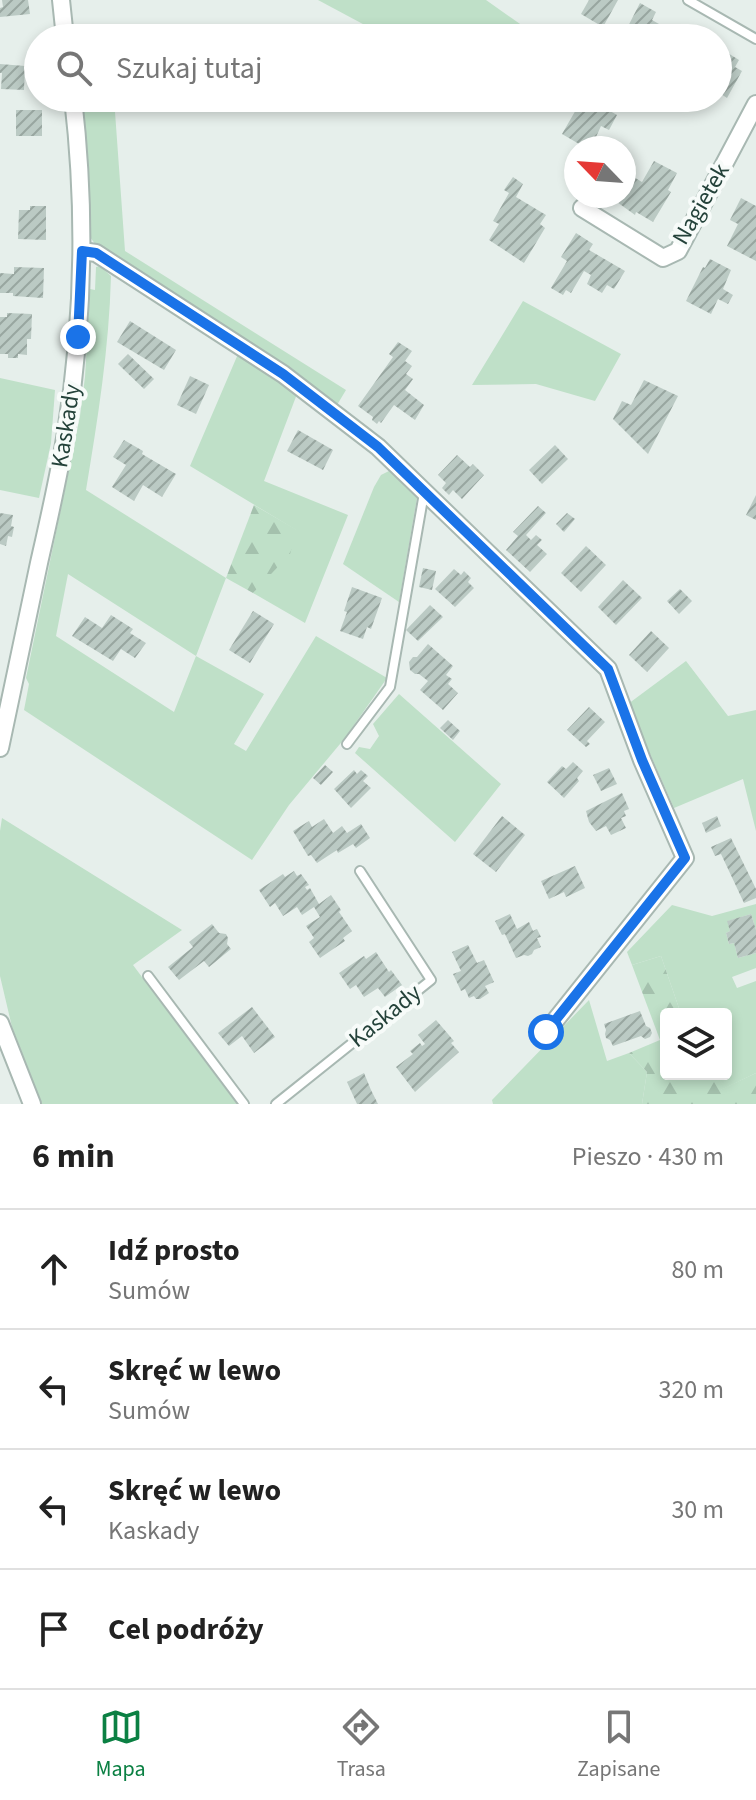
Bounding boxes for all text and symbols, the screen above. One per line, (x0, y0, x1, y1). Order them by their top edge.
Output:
search box (24, 24, 732, 112)
icon: search (52, 46, 96, 90)
text: Szukaj tutaj (116, 47, 262, 90)
north arrow (564, 136, 636, 208)
street label: Nagietek (664, 157, 738, 251)
route end (60, 319, 96, 355)
street label: Kaskady (42, 382, 90, 470)
street label: Kaskady (341, 976, 429, 1056)
map controls (660, 1008, 732, 1080)
button: layers (660, 1008, 732, 1080)
route start (528, 1014, 564, 1050)
text: 6 min (32, 1132, 115, 1181)
text: Pieszo · 430 m (572, 1138, 724, 1175)
text: Idź prosto (108, 1229, 240, 1272)
icon: ahead (32, 1247, 76, 1291)
text: 80 m (671, 1251, 724, 1288)
text: Sumów (108, 1272, 190, 1309)
text: Skręć w lewo (108, 1349, 281, 1392)
icon: left (32, 1367, 76, 1411)
text: 320 m (658, 1371, 724, 1408)
text: Sumów (108, 1392, 190, 1429)
text: Skręć w lewo (108, 1469, 281, 1512)
icon: left (32, 1487, 76, 1531)
text: 30 m (671, 1491, 724, 1528)
text: Kaskady (108, 1512, 199, 1549)
icon: arrive (32, 1607, 76, 1651)
text: Cel podróży (108, 1608, 264, 1651)
tab: Mapa (96, 1705, 146, 1785)
tab: Trasa (337, 1705, 386, 1785)
tab: Zapisane (577, 1705, 660, 1785)

